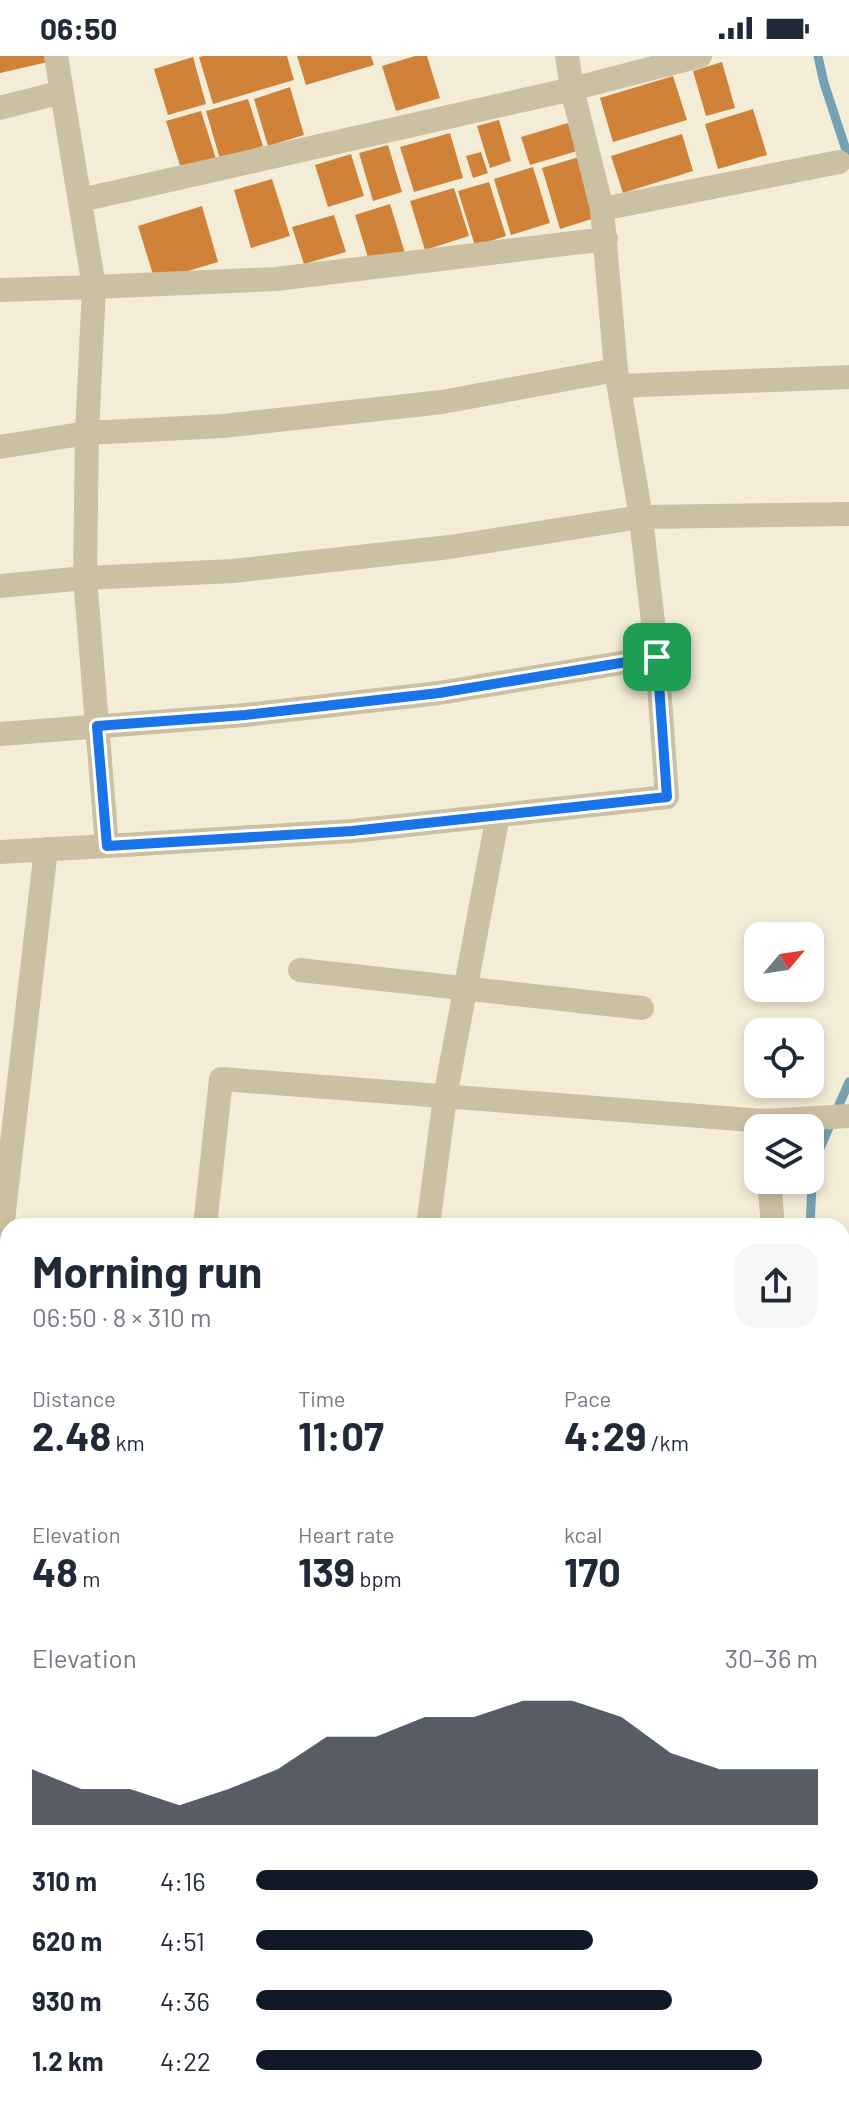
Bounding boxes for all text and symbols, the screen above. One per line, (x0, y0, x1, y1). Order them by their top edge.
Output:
text: 06:50 (40, 10, 117, 46)
pin (623, 623, 691, 691)
icon: arrive (635, 635, 679, 679)
north arrow (744, 922, 824, 1002)
map controls (744, 922, 824, 1194)
button: locate (744, 1018, 824, 1098)
button: layers (744, 1114, 824, 1194)
text: Morning run (32, 1244, 262, 1297)
button: share (734, 1244, 818, 1328)
text: 06:50 · 8 × 310 m (32, 1301, 211, 1332)
text: Distance (32, 1385, 116, 1411)
text: Time (298, 1385, 346, 1411)
text: Pace (564, 1385, 611, 1411)
text: 2.48 (32, 1411, 111, 1459)
text: 11:07 (298, 1411, 384, 1459)
text: 4:29 (564, 1411, 646, 1459)
text: km (111, 1429, 145, 1455)
text: /km (646, 1429, 689, 1455)
text: Elevation (32, 1521, 121, 1547)
text: Heart rate (298, 1521, 395, 1547)
text: kcal (564, 1521, 602, 1547)
text: 48 (32, 1547, 78, 1595)
text: 139 (298, 1547, 355, 1595)
text: 170 (564, 1547, 621, 1595)
text: m (78, 1565, 100, 1591)
text: bpm (355, 1565, 402, 1591)
text: Elevation (32, 1642, 137, 1673)
text: 30–36 m (725, 1642, 818, 1673)
text: 310 m (32, 1865, 97, 1896)
text: 4:16 (160, 1865, 206, 1896)
text: 620 m (32, 1925, 102, 1956)
text: 4:51 (160, 1925, 205, 1956)
text: 930 m (32, 1985, 102, 2016)
text: 4:36 (160, 1985, 210, 2016)
text: 1.2 km (32, 2045, 104, 2076)
text: 4:22 (160, 2045, 211, 2076)

